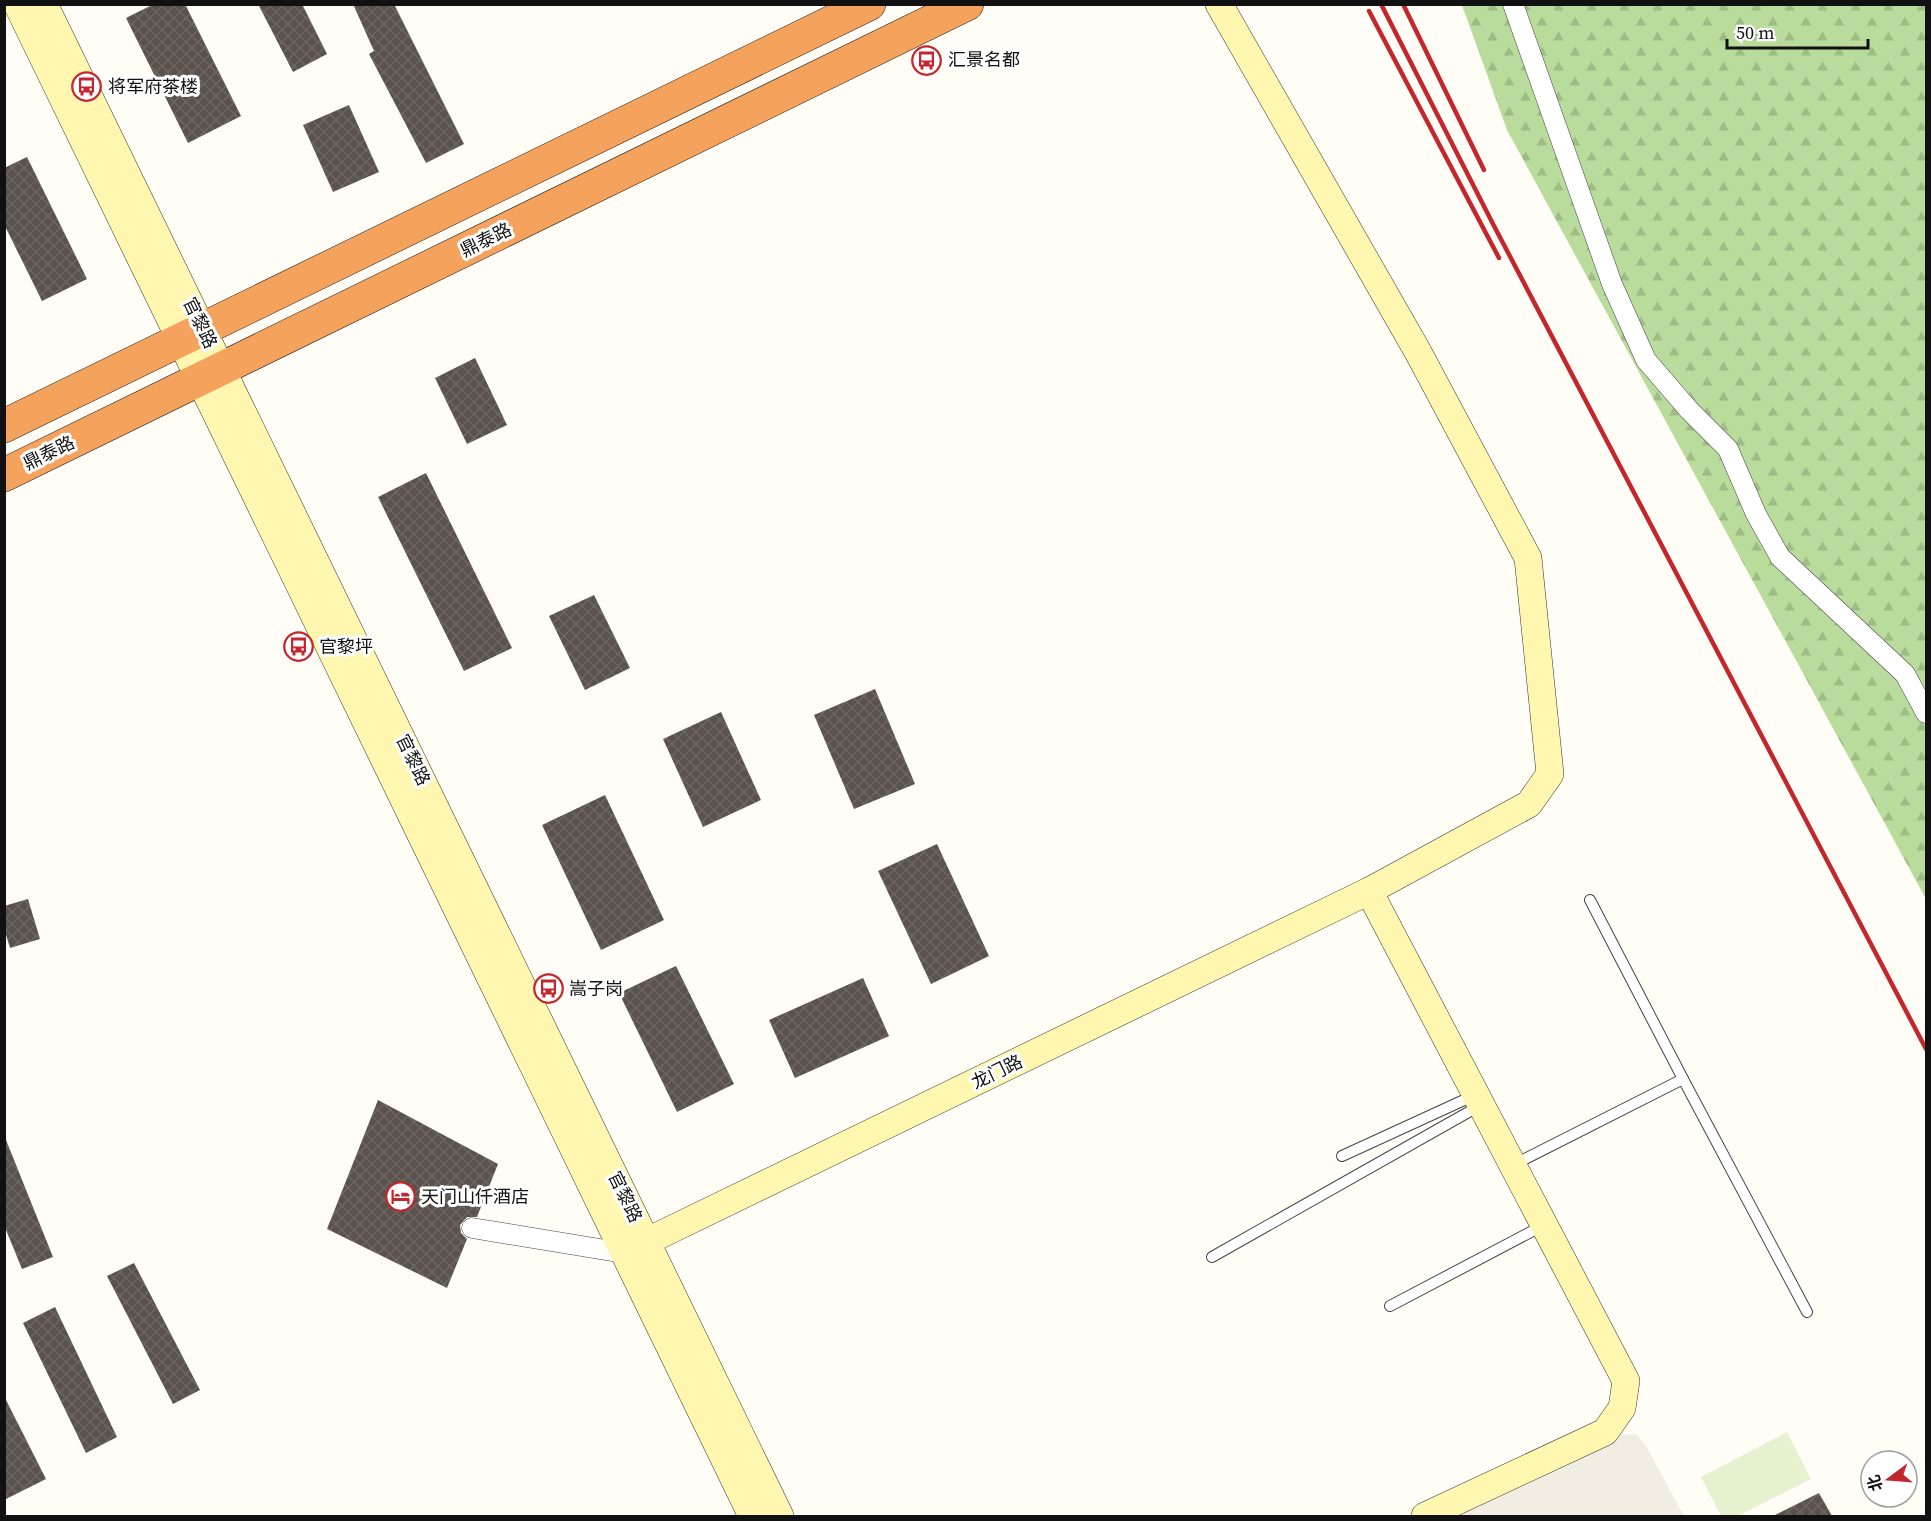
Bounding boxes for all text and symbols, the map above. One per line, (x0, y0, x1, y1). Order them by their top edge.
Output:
scale bar (1727, 12, 1868, 50)
text: 50 m (1736, 20, 1774, 45)
bus stop icon: 汇景名都 (911, 44, 943, 76)
place label: 汇景名都 (948, 47, 1020, 72)
bus stop icon: 将军府茶楼 (71, 71, 103, 103)
place label: 将军府茶楼 (108, 74, 198, 99)
street label: 鼎泰路 (456, 216, 516, 263)
street label: 官黎路 (177, 293, 224, 353)
street label: 鼎泰路 (19, 429, 79, 476)
bus stop icon: 官黎坪 (282, 631, 314, 663)
place label: 官黎坪 (319, 634, 373, 659)
street label: 官黎路 (390, 730, 437, 790)
bus stop icon: 嵩子岗 (532, 973, 564, 1005)
place label: 嵩子岗 (569, 976, 623, 1001)
street label: 龙门路 (967, 1048, 1027, 1095)
street label: 官黎路 (602, 1167, 649, 1227)
hotel icon: 天门山仟酒店 (384, 1181, 416, 1213)
place label: 天门山仟酒店 (421, 1184, 529, 1209)
north arrow (1859, 1449, 1919, 1509)
text: 北 (1862, 1472, 1887, 1494)

